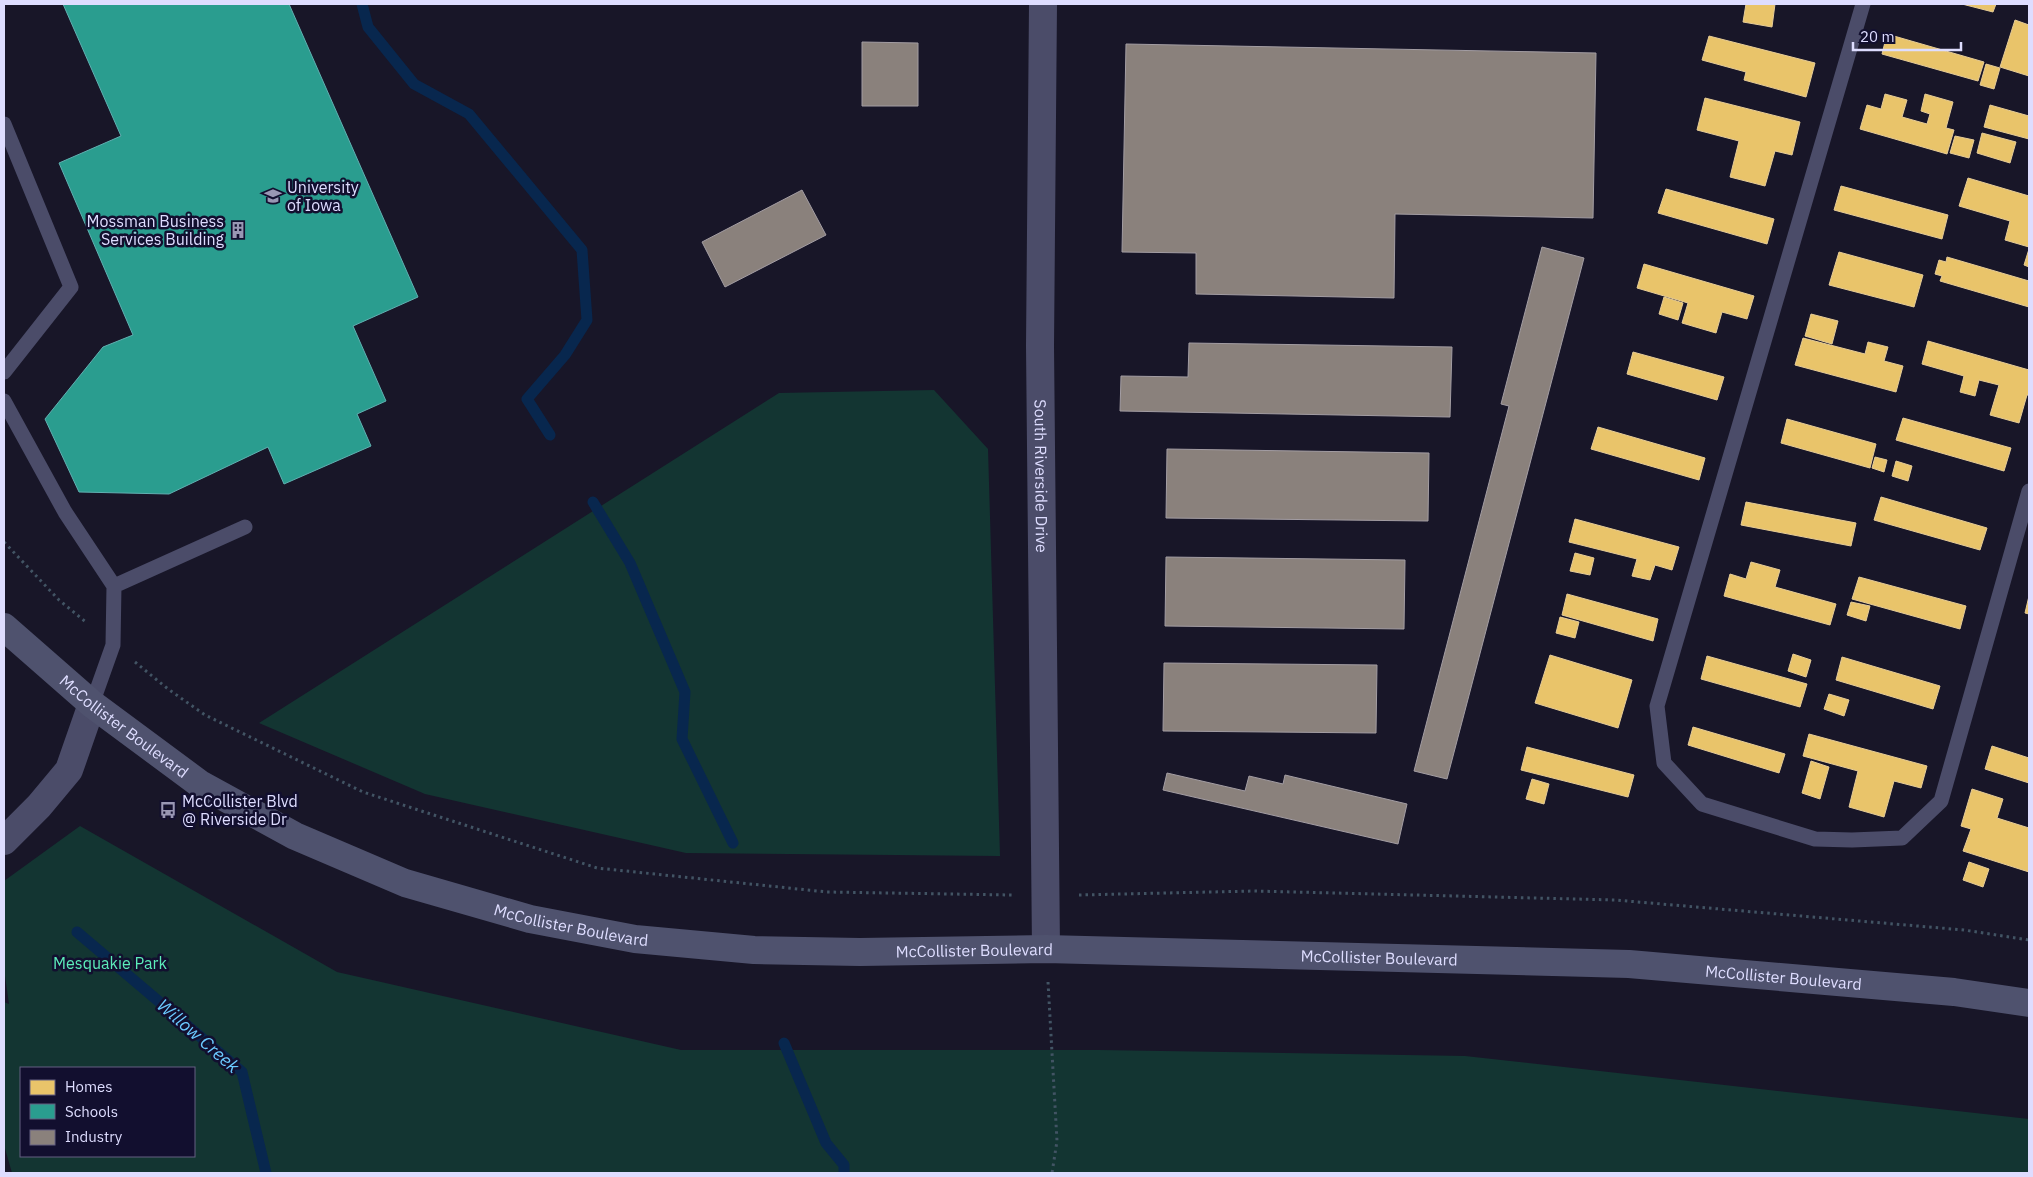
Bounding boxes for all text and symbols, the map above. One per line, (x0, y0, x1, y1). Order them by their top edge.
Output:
scale bar (1853, 20, 1960, 52)
text: 20 m (1860, 27, 1895, 46)
place label: University of Iowa (287, 177, 359, 215)
school or university icon: University of Iowa (263, 186, 283, 206)
place label: Mossman Business Services Building (86, 211, 225, 249)
building icon: Mossman Business Services Building (228, 220, 248, 240)
street label: South Riverside Drive (1031, 399, 1052, 553)
street label: McCollister Boulevard (56, 670, 193, 782)
place label: McCollister Blvd @ Riverside Dr (182, 791, 298, 829)
bus stop icon: McCollister Blvd @ Riverside Dr (158, 800, 178, 820)
street label: McCollister Boulevard (492, 899, 649, 950)
street label: McCollister Boulevard (895, 939, 1053, 961)
street label: McCollister Boulevard (1300, 946, 1458, 970)
park label: Mesquakie Park (53, 953, 167, 973)
street label: McCollister Boulevard (1704, 961, 1863, 994)
water label: Willow Creek (152, 994, 245, 1078)
legend (20, 1067, 195, 1157)
text: Homes (65, 1077, 113, 1096)
text: Schools (65, 1102, 118, 1121)
text: Industry (65, 1127, 123, 1146)

